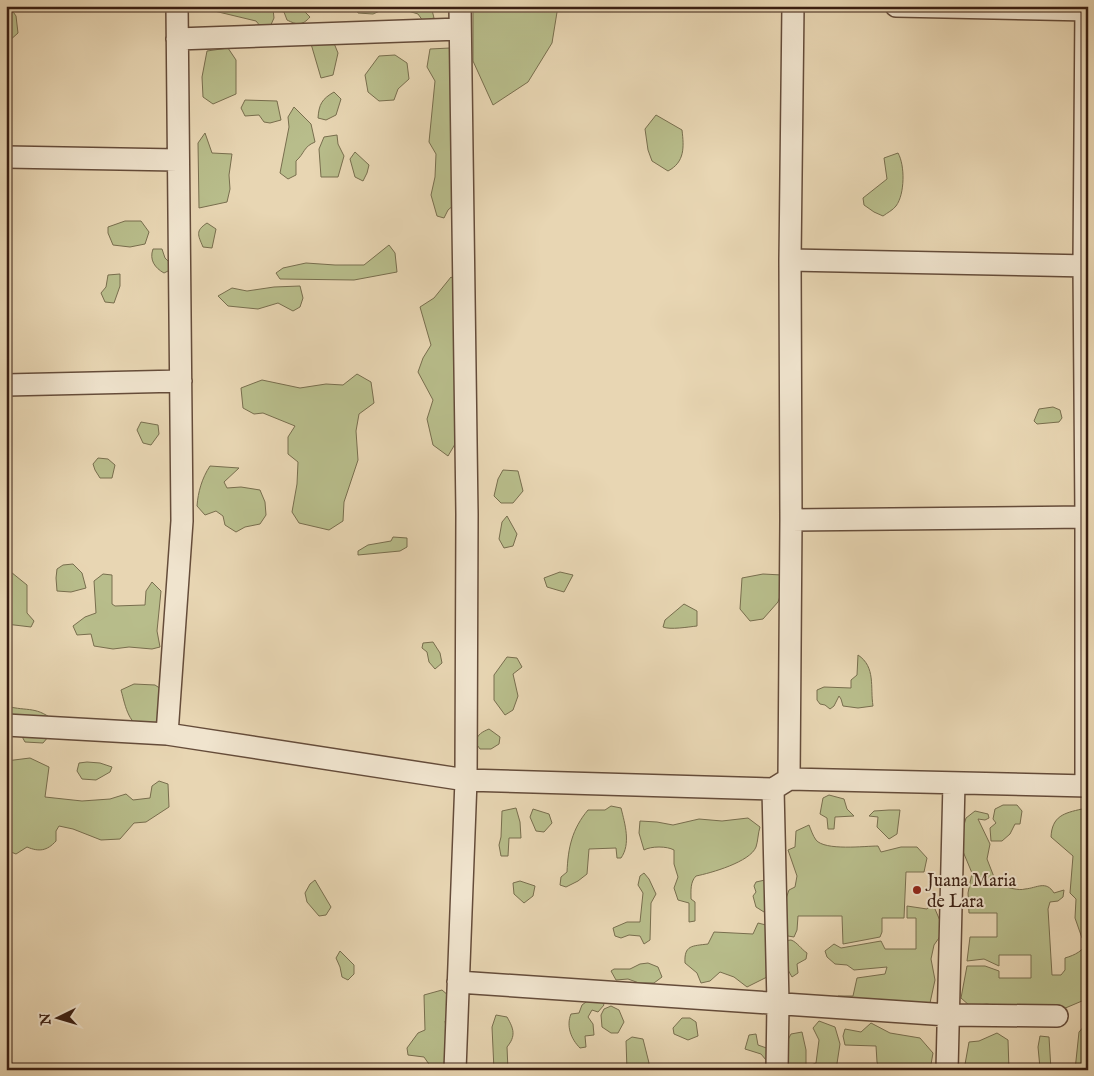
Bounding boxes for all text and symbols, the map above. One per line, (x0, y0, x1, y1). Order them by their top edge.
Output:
place label: Juana Maria de Lara (925, 870, 1016, 914)
marker: Juana Maria de Lara (911, 884, 923, 896)
north arrow (32, 994, 82, 1044)
text: N (37, 1012, 56, 1027)

